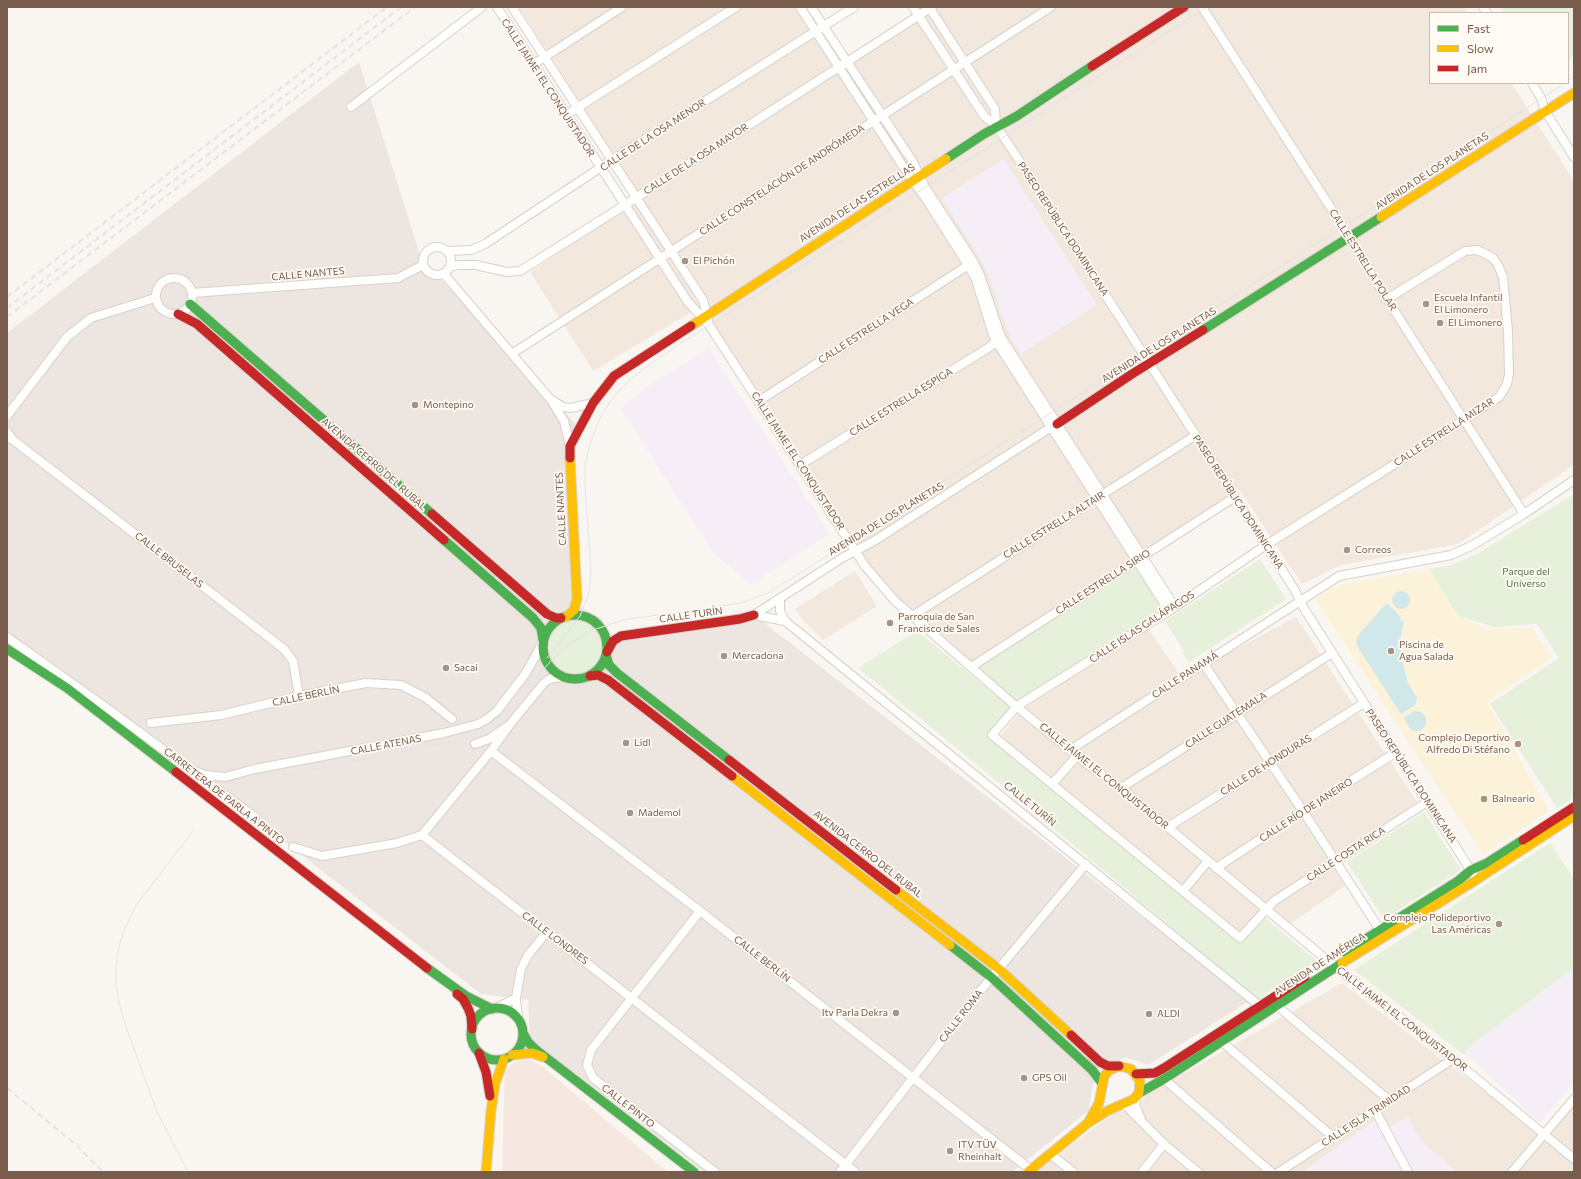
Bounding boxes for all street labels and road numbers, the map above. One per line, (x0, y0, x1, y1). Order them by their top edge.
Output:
street label: CALLE JAIME I EL CONQUISTADOR (499, 17, 597, 159)
street label: CALLE DE LA OSA MENOR (598, 96, 708, 174)
street label: CALLE DE LA OSA MAYOR (641, 121, 751, 197)
street label: CALLE CONSTELACIÓN DE ANDRÓMEDA (697, 122, 867, 238)
street label: AVENIDA DE LOS PLANETAS (1373, 130, 1491, 212)
street label: PASEO REPÚBLICA DOMINICANA (1015, 160, 1111, 298)
street label: AVENIDA DE LAS ESTRELLAS (797, 161, 917, 245)
street label: CALLE ESTRELLA POLAR (1327, 207, 1399, 313)
street label: CALLE NANTES (271, 265, 345, 283)
street label: CALLE ESTRELLA VEGA (816, 296, 916, 366)
street label: AVENIDA DE LOS PLANETAS (1100, 305, 1218, 385)
street label: CALLE ESTRELLA ESPIGA (847, 365, 955, 439)
street label: CALLE JAIME I EL CONQUISTADOR (749, 390, 847, 532)
street label: CALLE ESTRELLA MIZAR (1392, 395, 1496, 469)
street label: AVENIDA CERRO DEL RUBAL (319, 415, 429, 513)
street label: PASEO REPÚBLICA DOMINICANA (1190, 433, 1286, 571)
street label: CALLE NANTES (553, 472, 569, 546)
street label: AVENIDA DE LOS PLANETAS (826, 480, 946, 558)
street label: CALLE ESTRELLA ALTAIR (1001, 489, 1107, 561)
street label: CALLE BRUSELAS (132, 530, 206, 590)
street label: CALLE ESTRELLA SIRIO (1053, 547, 1153, 617)
street label: CALLE ISLAS GALÁPAGOS (1087, 589, 1197, 665)
street label: CALLE TURÍN (659, 605, 723, 625)
street label: CALLE PANAMÁ (1150, 649, 1220, 701)
street label: CALLE BERLÍN (271, 683, 341, 709)
street label: CALLE GUATEMALA (1183, 689, 1269, 751)
street label: PASEO REPÚBLICA DOMINICANA (1363, 707, 1459, 845)
street label: CALLE JAIME I EL CONQUISTADOR (1037, 720, 1171, 832)
street label: CALLE ATENAS (350, 732, 422, 758)
street label: CALLE DE HONDURAS (1218, 732, 1314, 798)
street label: CARRETERA DE PARLA A PINTO (161, 745, 287, 847)
street label: CALLE RÍO DE JANEIRO (1257, 775, 1355, 845)
street label: CALLE TURÍN (1001, 779, 1059, 829)
street label: AVENIDA CERRO DEL RUBAL (811, 808, 925, 900)
street label: CALLE COSTA RICA (1304, 824, 1388, 884)
street label: CALLE LONDRES (519, 909, 591, 967)
street label: AVENIDA DE AMÉRICA (1272, 930, 1368, 998)
street label: CALLE BERLÍN (731, 933, 793, 985)
street label: CALLE JAIME I EL CONQUISTADOR (1334, 964, 1470, 1074)
street label: CALLE ROMA (937, 987, 985, 1045)
street label: CALLE PINTO (599, 1082, 657, 1130)
street label: CALLE ISLA TRINIDAD (1319, 1083, 1413, 1149)

